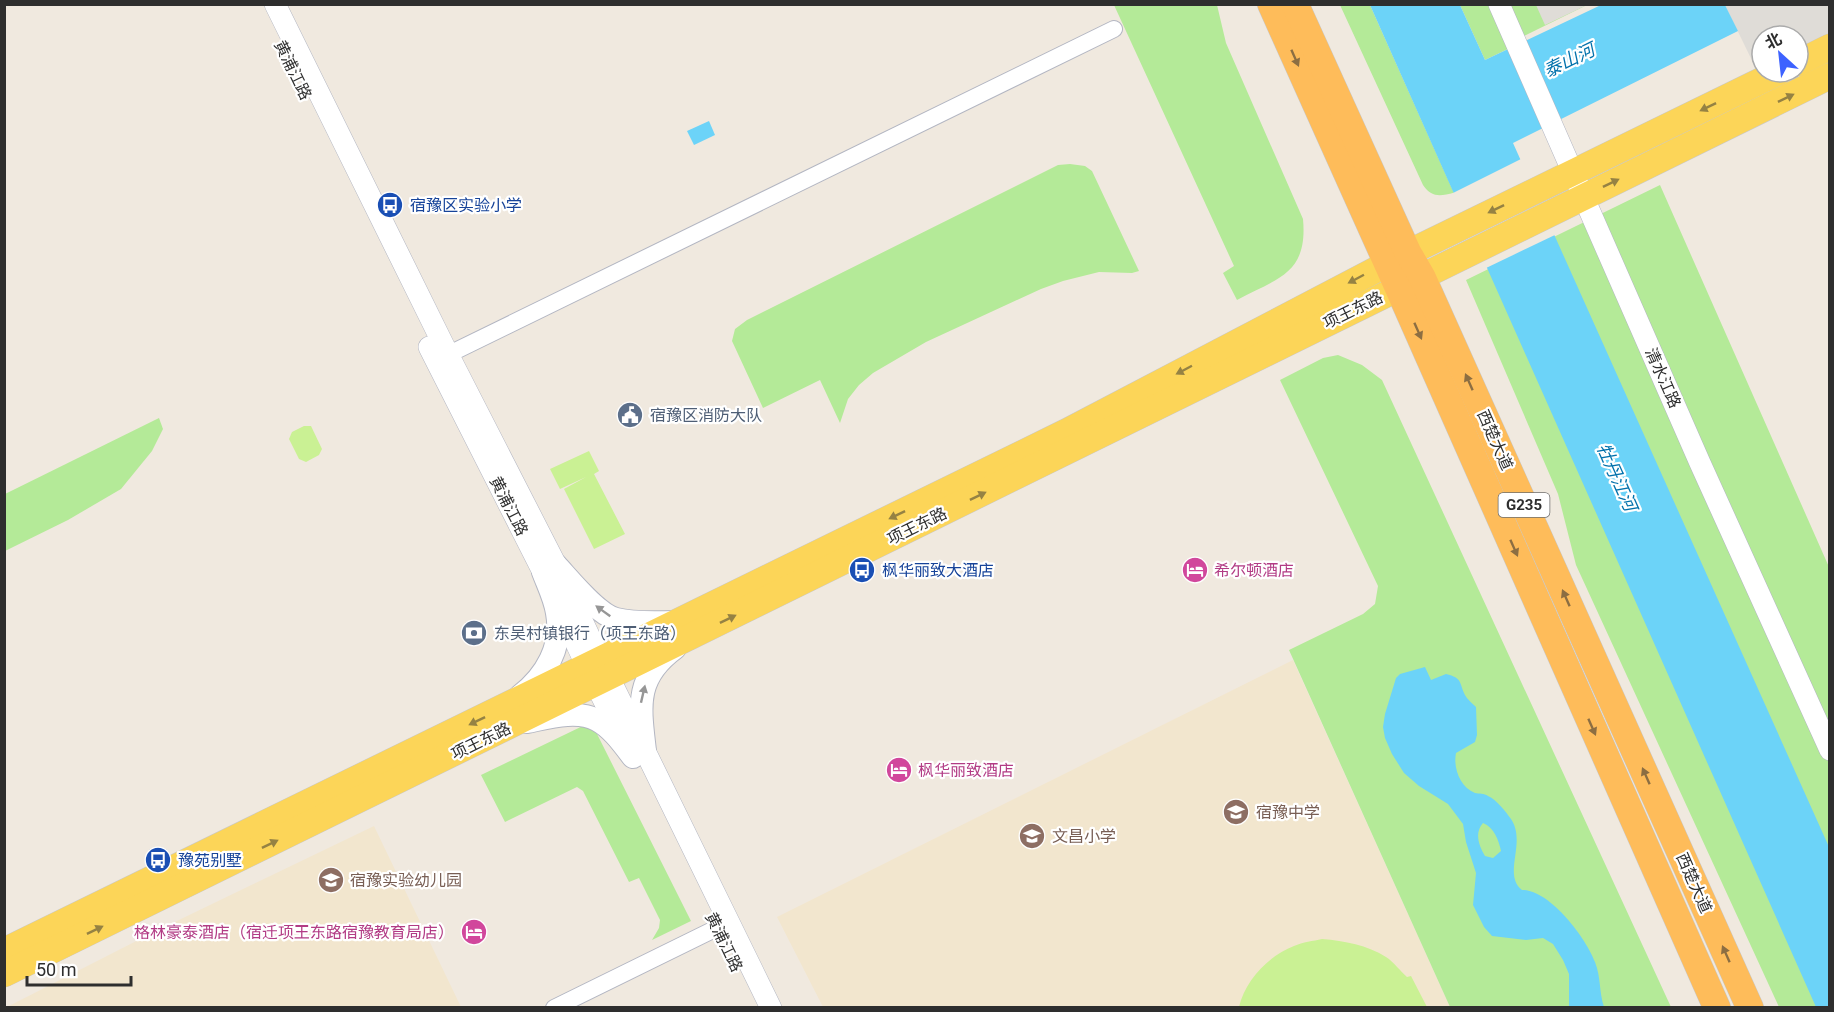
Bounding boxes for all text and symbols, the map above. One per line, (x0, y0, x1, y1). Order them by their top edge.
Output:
north arrow (1750, 24, 1810, 84)
text: 北 (1762, 29, 1785, 53)
street label: 黄浦江路 (270, 37, 316, 103)
water label: 泰山河 (1540, 37, 1601, 81)
one-way arrow (1290, 49, 1300, 67)
one-way arrow (1777, 93, 1795, 103)
one-way arrow (1699, 102, 1716, 111)
one-way arrow (1602, 179, 1619, 188)
bus stop icon: 宿豫区实验小学 (375, 190, 405, 220)
place label: 宿豫区实验小学 (410, 196, 522, 215)
one-way arrow (1488, 205, 1505, 214)
one-way arrow (1348, 275, 1365, 284)
street label: 项王东路 (1320, 287, 1386, 333)
one-way arrow (1413, 323, 1423, 341)
street label: 清水江路 (1641, 345, 1685, 411)
one-way arrow (1175, 365, 1192, 375)
one-way arrow (1464, 373, 1474, 391)
public building icon: 宿豫区消防大队 (615, 400, 645, 430)
place label: 宿豫区消防大队 (650, 406, 762, 425)
street label: 西楚大道 (1473, 407, 1517, 473)
water label: 牡丹江河 (1593, 440, 1642, 517)
street label: 黄浦江路 (486, 473, 532, 539)
one-way arrow (969, 491, 986, 500)
road number: G235 (1498, 493, 1550, 517)
street label: 项王东路 (884, 503, 950, 549)
one-way arrow (889, 510, 906, 520)
one-way arrow (1509, 540, 1518, 557)
bus stop icon: 枫华丽致大酒店 (847, 555, 877, 585)
hotel icon: 希尔顿酒店 (1180, 555, 1210, 585)
place label: 枫华丽致大酒店 (882, 561, 994, 580)
place label: 希尔顿酒店 (1214, 561, 1294, 580)
one-way arrow (1561, 589, 1571, 607)
one-way arrow (596, 605, 612, 617)
one-way arrow (719, 615, 736, 624)
bank icon: 东吴村镇银行（项王东路） (459, 618, 489, 648)
place label: 东吴村镇银行（项王东路） (494, 624, 686, 643)
one-way arrow (639, 684, 649, 703)
one-way arrow (468, 716, 485, 725)
street label: 项王东路 (448, 718, 514, 764)
one-way arrow (1588, 718, 1597, 735)
hotel icon: 枫华丽致酒店 (884, 755, 914, 785)
place label: 枫华丽致酒店 (918, 761, 1014, 780)
one-way arrow (1641, 767, 1651, 785)
school or university icon: 宿豫中学 (1221, 797, 1251, 827)
place label: 宿豫中学 (1256, 803, 1320, 822)
school or university icon: 文昌小学 (1017, 821, 1047, 851)
place label: 文昌小学 (1052, 827, 1116, 846)
one-way arrow (261, 840, 279, 850)
bus stop icon: 豫苑别墅 (143, 845, 173, 875)
street label: 西楚大道 (1672, 850, 1716, 916)
place label: 豫苑别墅 (178, 851, 242, 870)
school or university icon: 宿豫实验幼儿园 (316, 865, 346, 895)
place label: 宿豫实验幼儿园 (350, 871, 462, 890)
street label: 黄浦江路 (701, 909, 747, 975)
hotel icon: 格林豪泰酒店（宿迁项王东路宿豫教育局店） (459, 917, 489, 947)
place label: 格林豪泰酒店（宿迁项王东路宿豫教育局店） (134, 923, 454, 942)
one-way arrow (86, 926, 103, 935)
one-way arrow (1721, 945, 1731, 963)
scale bar (27, 949, 130, 987)
text: 50 m (36, 959, 76, 980)

